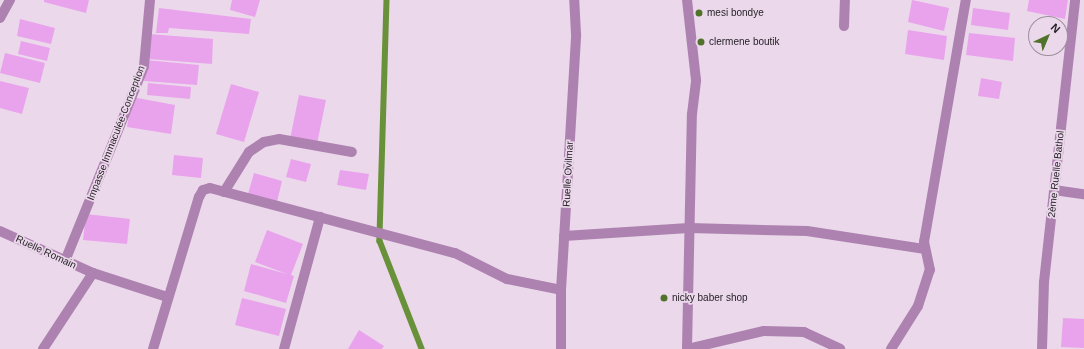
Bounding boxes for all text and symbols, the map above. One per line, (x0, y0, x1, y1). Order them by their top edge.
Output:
place label: mesi bondye (707, 7, 764, 19)
marker: mesi bondye (694, 8, 704, 18)
north arrow (1028, 16, 1068, 56)
text: N (1049, 21, 1063, 35)
place label: clermene boutik (709, 36, 780, 48)
marker: clermene boutik (696, 37, 706, 47)
street label: Impasse Immaculée-Conception (85, 64, 147, 202)
street label: 2ème Ruelle Bathol (1045, 130, 1067, 218)
street label: Ruelle Ovilmar (560, 141, 576, 207)
street label: Ruelle Romain (14, 233, 78, 271)
place label: nicky baber shop (672, 292, 748, 304)
marker: nicky baber shop (659, 293, 669, 303)

